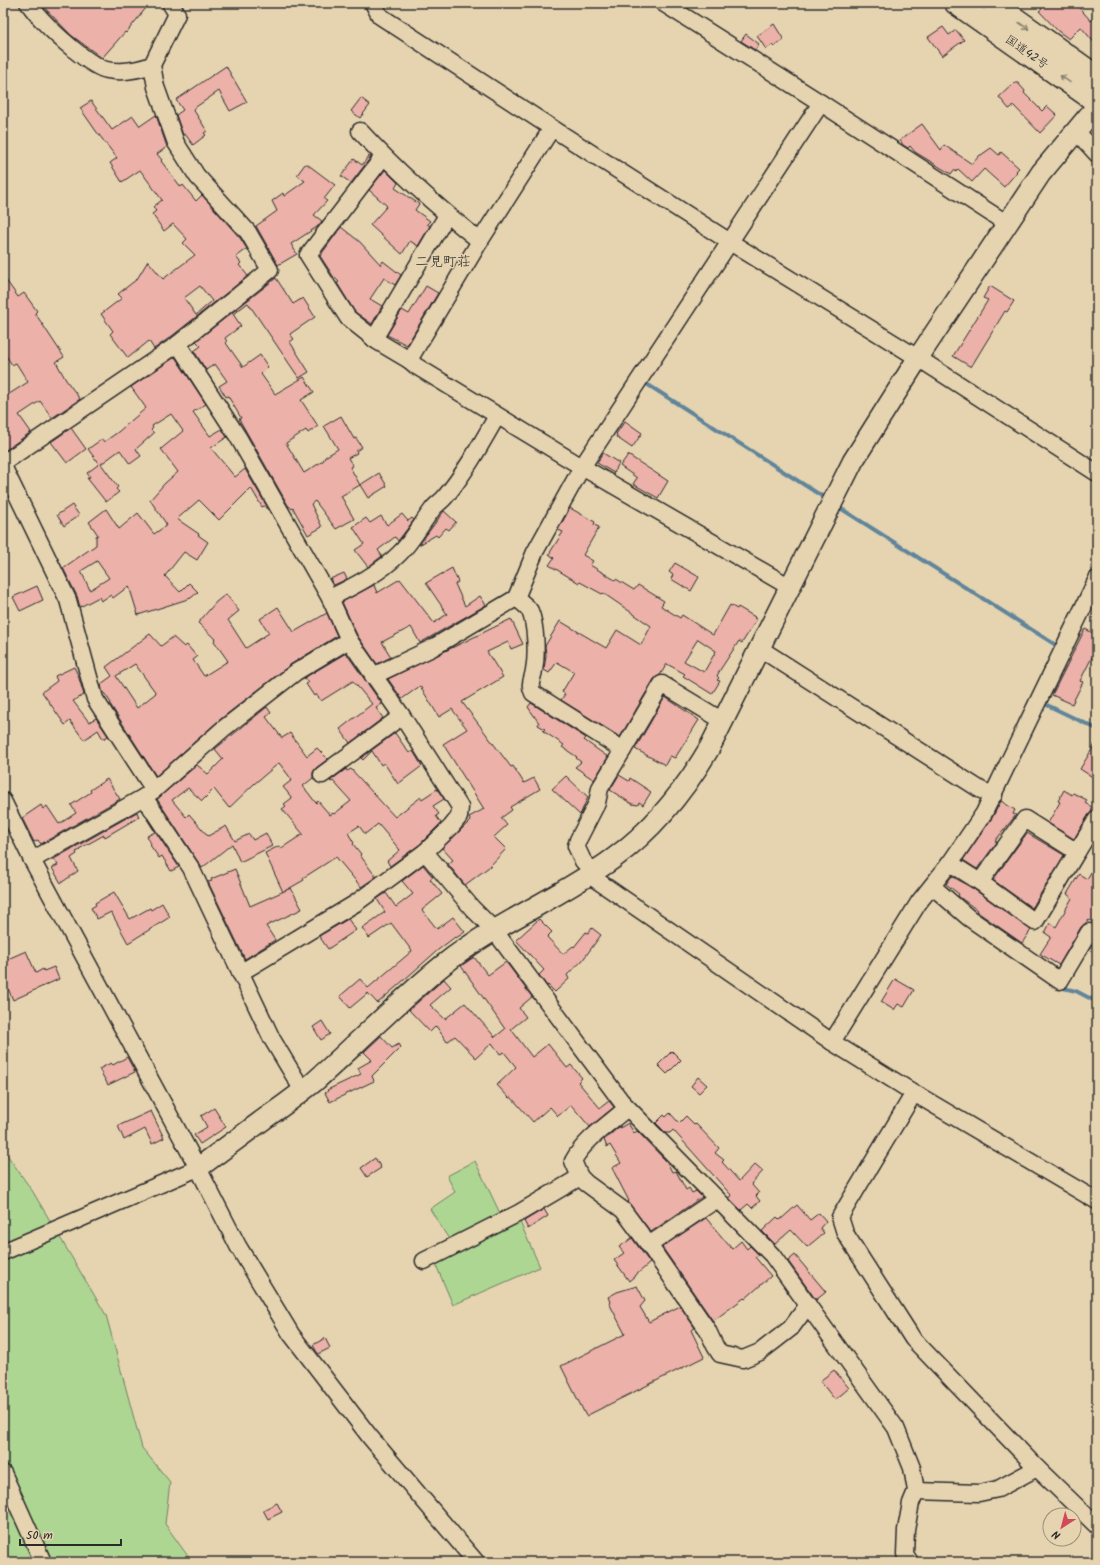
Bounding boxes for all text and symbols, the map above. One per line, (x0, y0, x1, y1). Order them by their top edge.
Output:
one-way arrow (1019, 22, 1030, 30)
street label: 国道42号 (1001, 30, 1052, 74)
one-way arrow (1060, 75, 1071, 83)
district label: 二見町荘 (415, 251, 471, 273)
north arrow (1042, 1507, 1082, 1547)
scale bar (20, 1521, 121, 1547)
text: N (1049, 1525, 1065, 1544)
text: 50 m (26, 1526, 53, 1545)

